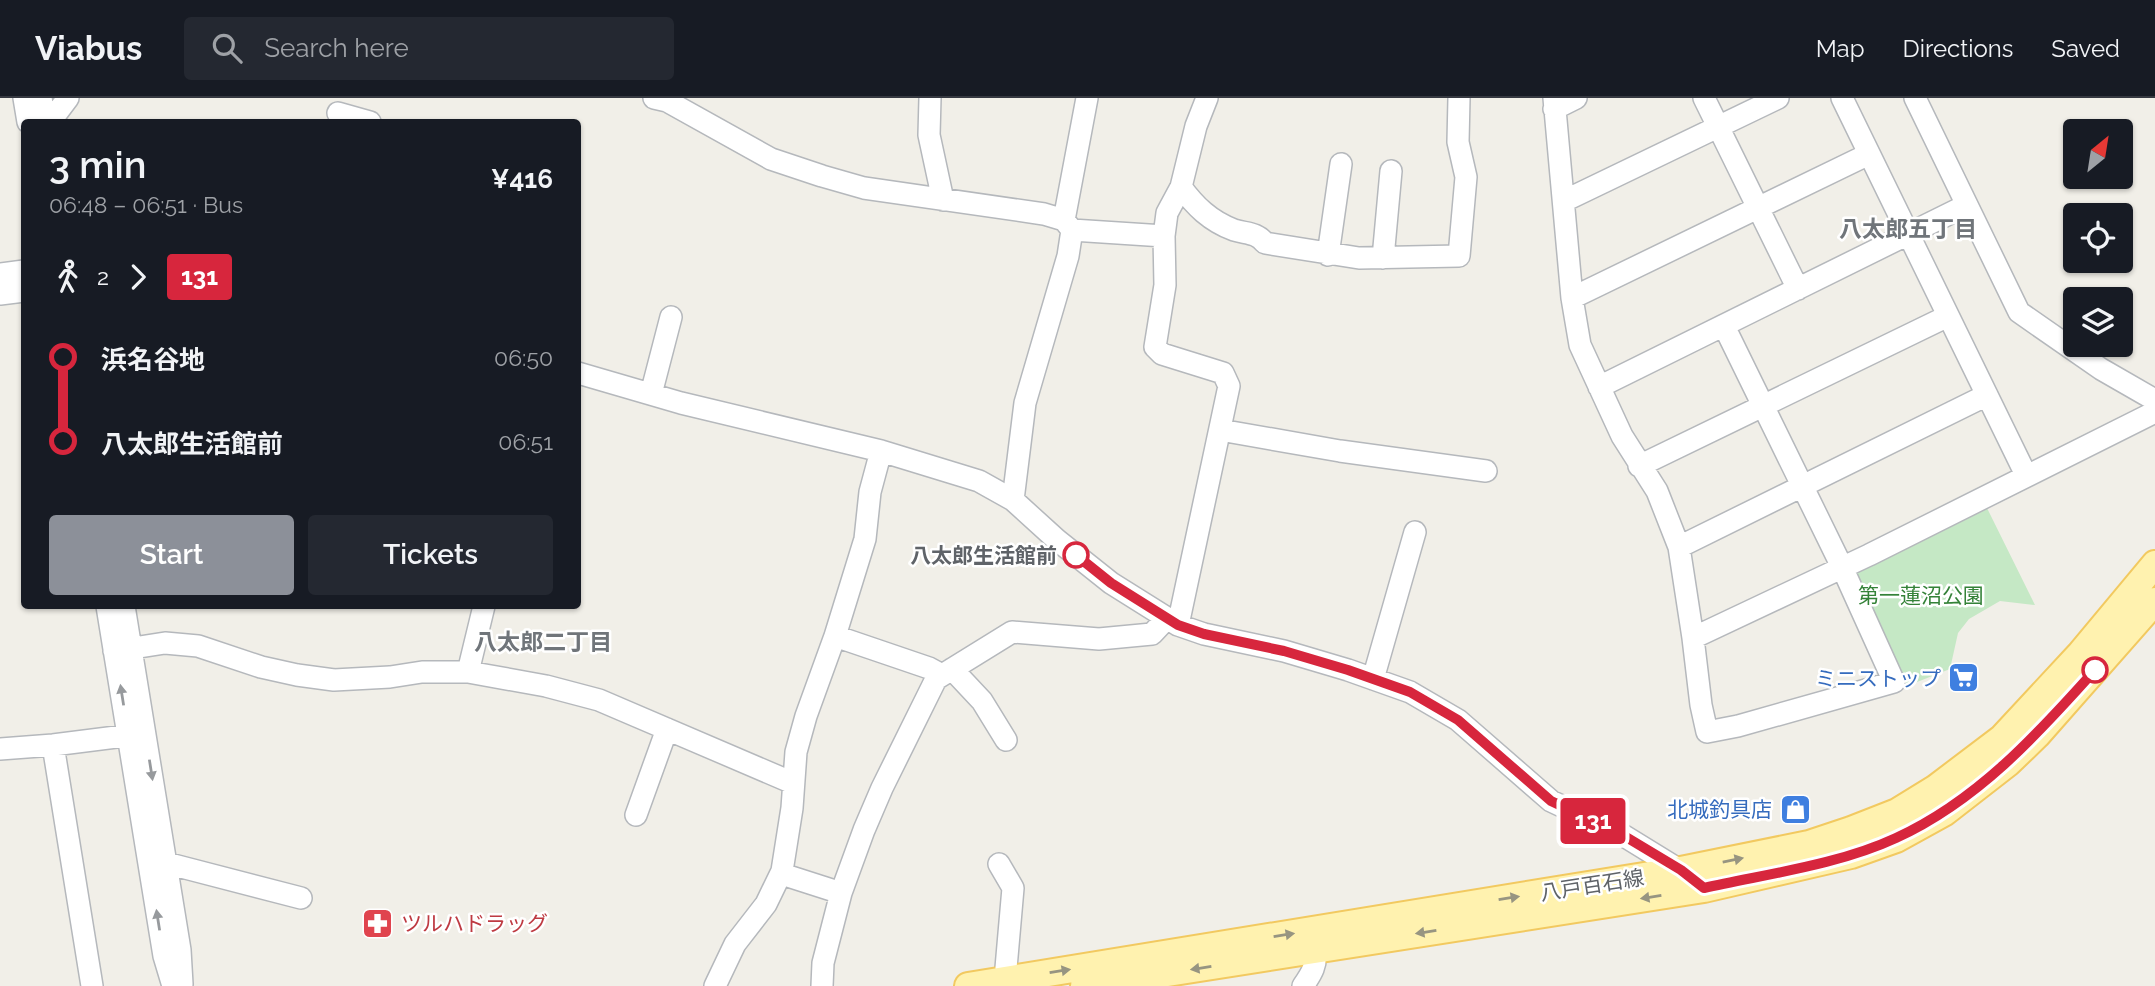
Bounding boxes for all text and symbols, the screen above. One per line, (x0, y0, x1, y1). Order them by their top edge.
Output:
search box (184, 17, 674, 80)
text: Viabus (35, 29, 142, 68)
icon: search (208, 29, 246, 67)
text: Search here (264, 33, 409, 63)
text: Map (1816, 34, 1865, 63)
text: Directions (1903, 34, 2013, 63)
text: Saved (2051, 34, 2120, 63)
north arrow (2063, 119, 2133, 189)
map controls (2063, 119, 2133, 357)
text: 3 min (49, 142, 146, 187)
text: ¥416 (491, 164, 553, 194)
text: 06:48 – 06:51 · Bus (49, 191, 243, 218)
button: locate (2063, 203, 2133, 273)
district label: 八太郎五丁目 (1839, 215, 1977, 242)
icon: walk (49, 258, 87, 296)
icon: forward (119, 258, 157, 296)
text: 131 (181, 262, 218, 291)
text: 2 (97, 263, 109, 290)
button: layers (2063, 287, 2133, 357)
text: 06:50 (494, 344, 553, 371)
text: 浜名谷地 (101, 345, 205, 375)
text: 06:51 (498, 428, 553, 455)
text: 八太郎生活館前 (101, 429, 283, 459)
button: Start (49, 515, 294, 595)
button: Tickets (308, 515, 553, 595)
marker: 八太郎生活館前 (1063, 542, 1089, 568)
place label: 八太郎生活館前 (910, 543, 1057, 568)
park label: 第一蓮沼公園 (1858, 583, 1984, 608)
district label: 八太郎二丁目 (474, 628, 612, 655)
unlabelled marker (2082, 657, 2108, 683)
supermarket icon: ミニストップ (1947, 661, 1981, 695)
place label: ミニストップ (1815, 666, 1941, 691)
one-way arrow (116, 684, 127, 706)
one-way arrow (146, 759, 157, 781)
shop icon: 北城釣具店 (1778, 792, 1812, 826)
place label: 北城釣具店 (1667, 797, 1772, 822)
line badge: 131 (1553, 798, 1633, 844)
text: 131 (1574, 806, 1612, 835)
one-way arrow (1722, 855, 1744, 866)
street label: 八戸百石線 (1538, 864, 1646, 906)
one-way arrow (1498, 892, 1520, 903)
one-way arrow (1639, 892, 1661, 903)
pharmacy icon: ツルハドラッグ (361, 906, 395, 940)
one-way arrow (152, 908, 163, 930)
place label: ツルハドラッグ (401, 911, 548, 936)
one-way arrow (1415, 927, 1437, 938)
one-way arrow (1273, 929, 1295, 940)
one-way arrow (1190, 962, 1212, 973)
one-way arrow (1049, 965, 1071, 976)

